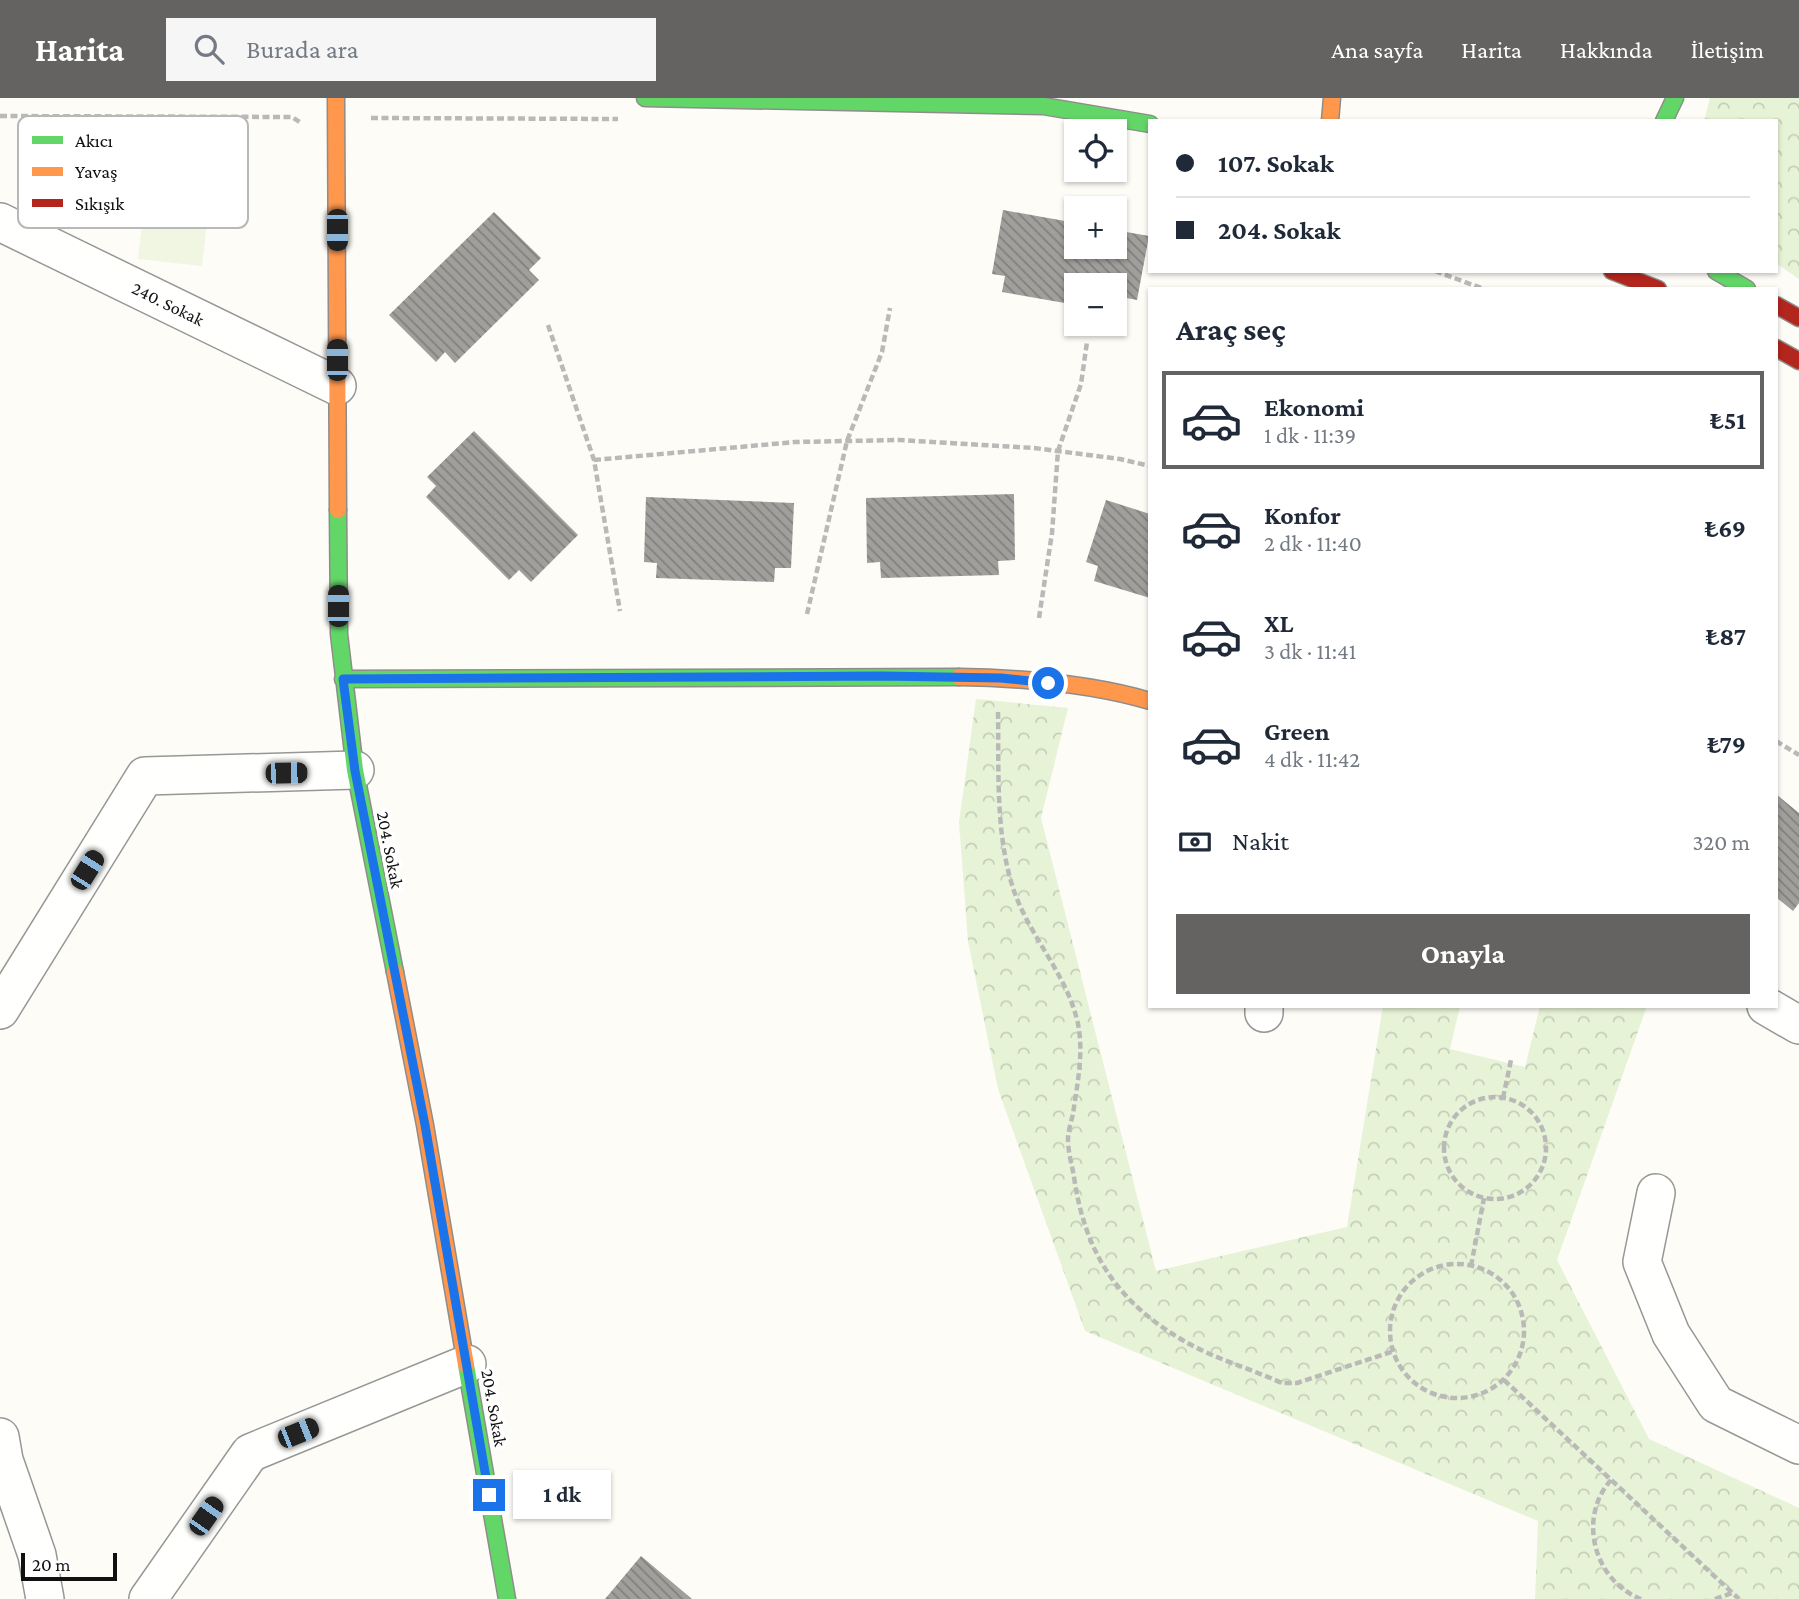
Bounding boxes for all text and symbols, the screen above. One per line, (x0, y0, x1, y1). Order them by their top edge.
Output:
search box (166, 18, 656, 81)
icon: search (190, 30, 228, 68)
text: Harita (35, 31, 124, 68)
text: Burada ara (246, 35, 359, 64)
text: Ana sayfa (1331, 36, 1423, 63)
text: Harita (1461, 36, 1522, 63)
text: Hakkında (1560, 36, 1653, 63)
text: İletişim (1691, 36, 1764, 63)
legend (18, 116, 248, 228)
map controls (1064, 119, 1127, 336)
button: locate (1064, 119, 1127, 182)
text: Akıcı (75, 130, 113, 151)
text: 107. Sokak (1218, 149, 1334, 178)
text: Yavaş (75, 161, 117, 182)
text: Sıkışık (75, 193, 125, 214)
button: + (1064, 196, 1127, 259)
car (327, 209, 348, 251)
text: 204. Sokak (1218, 216, 1341, 245)
button: − (1064, 273, 1127, 336)
street label: 240. Sokak (129, 278, 208, 330)
text: Araç seç (1176, 311, 1286, 347)
car (327, 339, 348, 381)
icon: car (1180, 389, 1243, 452)
text: Ekonomi (1264, 393, 1364, 422)
text: ₺51 (1710, 406, 1746, 435)
text: 1 dk · 11:39 (1264, 422, 1356, 448)
icon: car (1180, 497, 1243, 560)
text: Konfor (1264, 501, 1341, 530)
text: ₺69 (1705, 514, 1746, 543)
text: 2 dk · 11:40 (1264, 530, 1362, 556)
car (328, 585, 349, 627)
icon: car (1180, 605, 1243, 668)
text: XL (1264, 609, 1293, 638)
text: ₺87 (1706, 622, 1746, 651)
text: 3 dk · 11:41 (1264, 638, 1356, 664)
route start (1032, 667, 1064, 699)
icon: car (1180, 713, 1243, 776)
text: Green (1264, 717, 1330, 746)
text: ₺79 (1707, 730, 1746, 759)
text: 4 dk · 11:42 (1264, 746, 1360, 772)
car (265, 762, 308, 784)
street label: 204. Sokak (373, 810, 407, 891)
icon: cash (1176, 823, 1214, 861)
text: Nakit (1232, 827, 1289, 856)
text: 320 m (1692, 829, 1750, 855)
car (67, 847, 108, 893)
button: Onayla (1176, 914, 1750, 994)
street label: 204. Sokak (477, 1368, 511, 1449)
car (275, 1415, 322, 1451)
callout: 1 dk (514, 1470, 612, 1520)
route end (473, 1479, 505, 1511)
text: 1 dk (543, 1481, 581, 1507)
car (186, 1493, 227, 1539)
scale bar (21, 1550, 117, 1582)
text: 20 m (32, 1554, 71, 1575)

